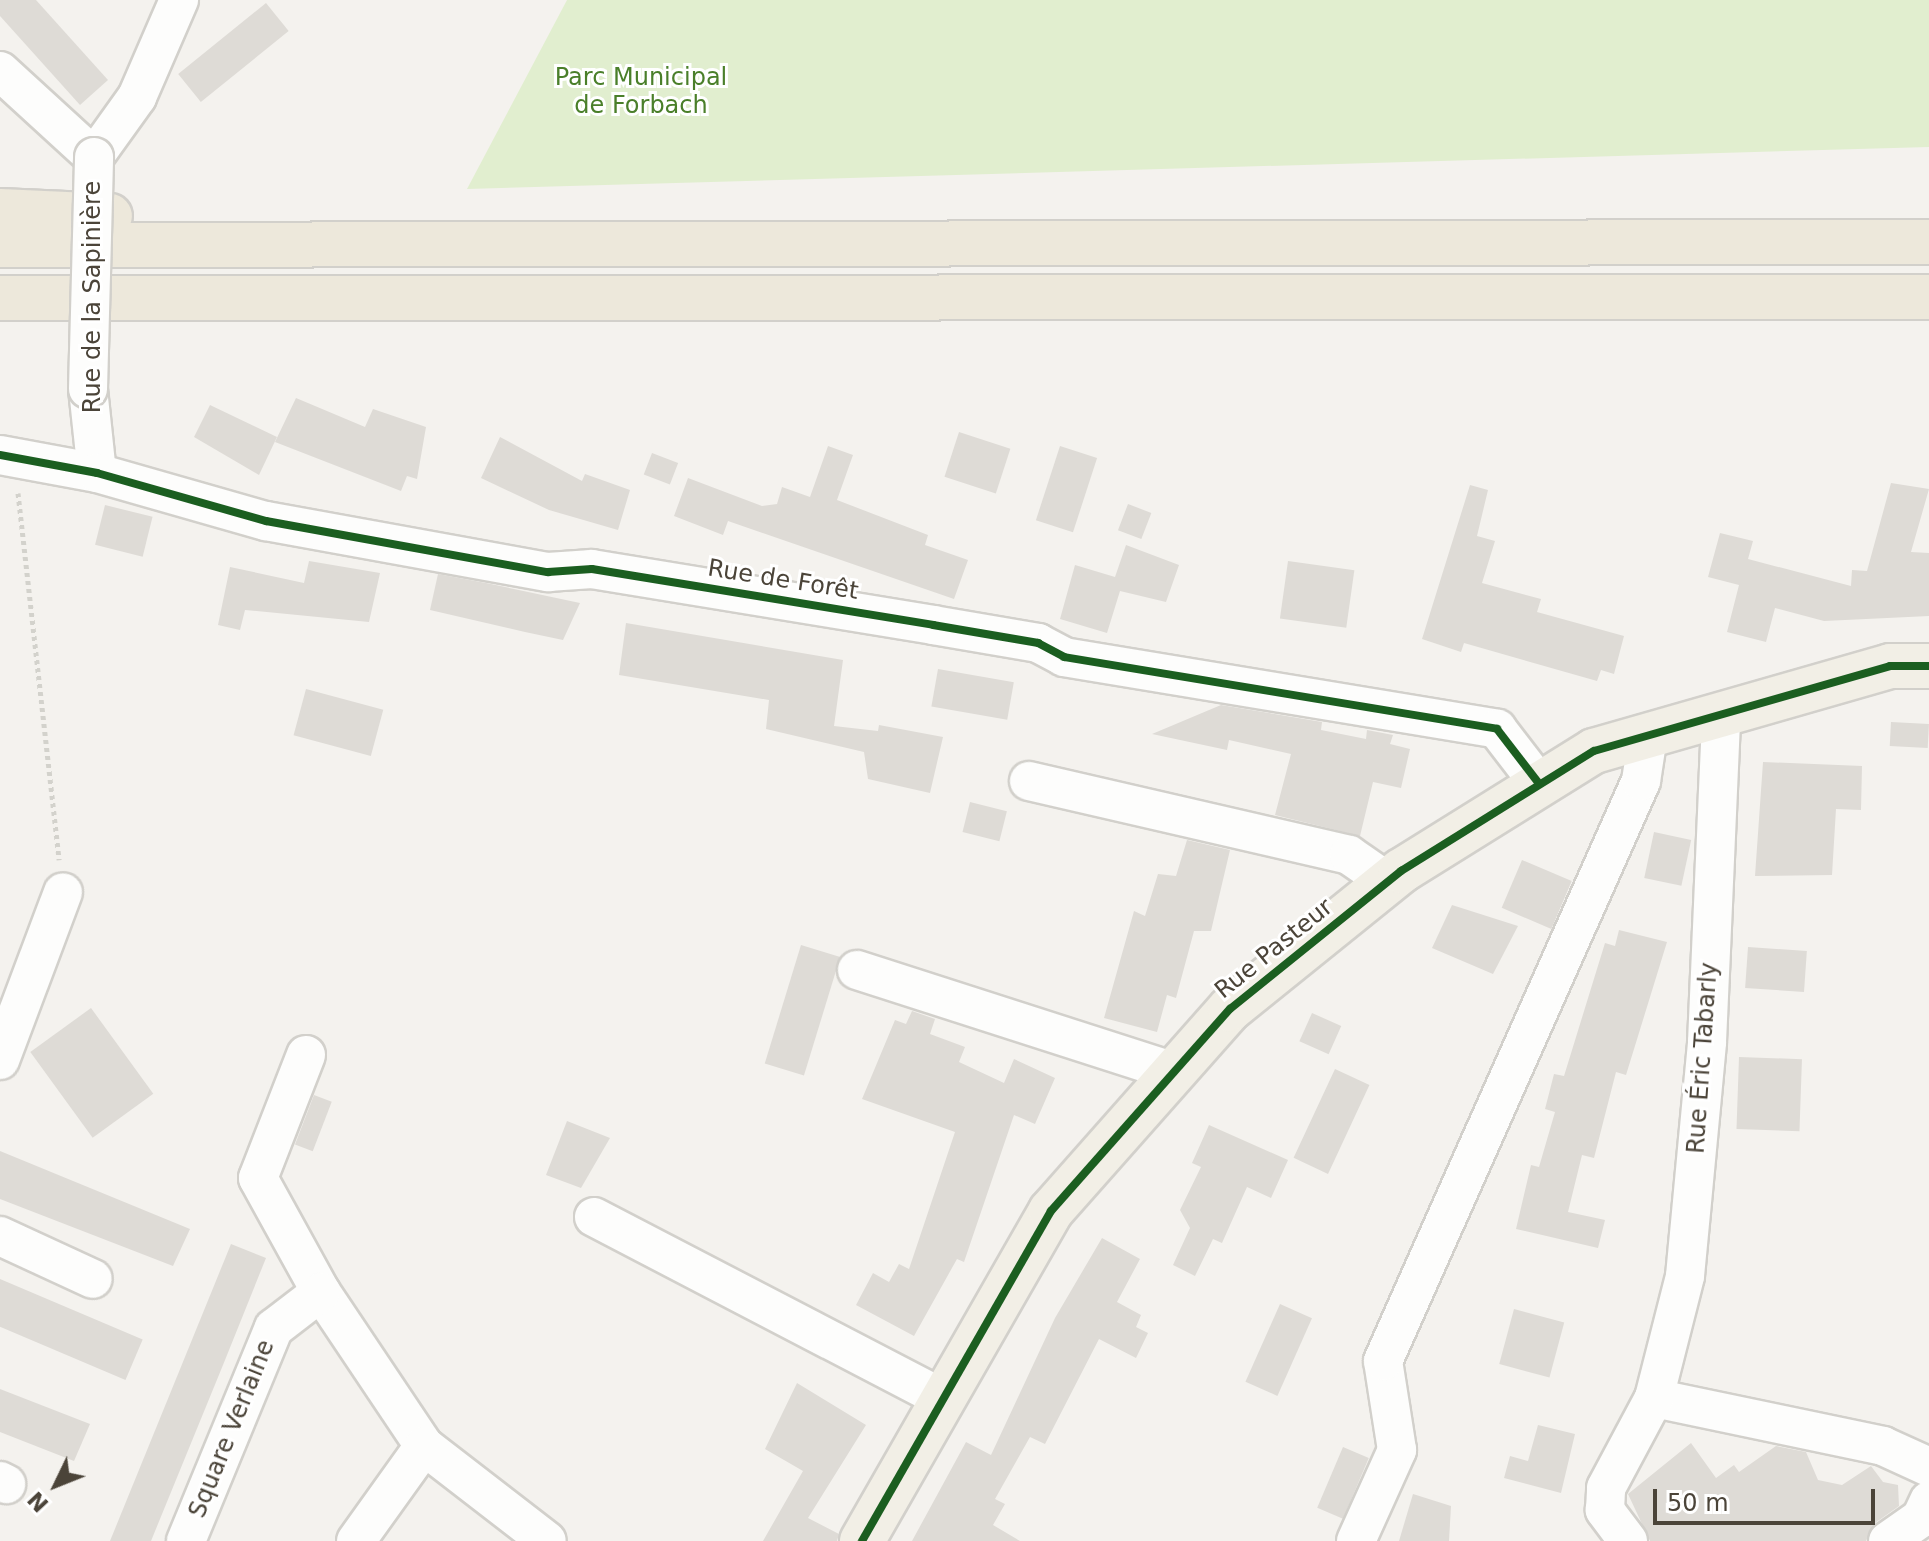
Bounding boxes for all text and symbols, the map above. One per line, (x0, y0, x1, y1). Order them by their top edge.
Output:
park label: Parc Municipal de Forbach (555, 64, 727, 120)
street label: Rue de la Sapinière (79, 181, 107, 413)
street label: Rue de Forêt (706, 554, 860, 606)
street label: Rue Pasteur (1209, 893, 1339, 1005)
street label: Rue Éric Tabarly (1682, 961, 1724, 1155)
street label: Square Verlaine (183, 1336, 281, 1522)
north arrow (16, 1445, 96, 1525)
scale bar (1657, 1473, 1879, 1523)
text: N (23, 1486, 54, 1517)
text: 50 m (1667, 1489, 1729, 1517)

